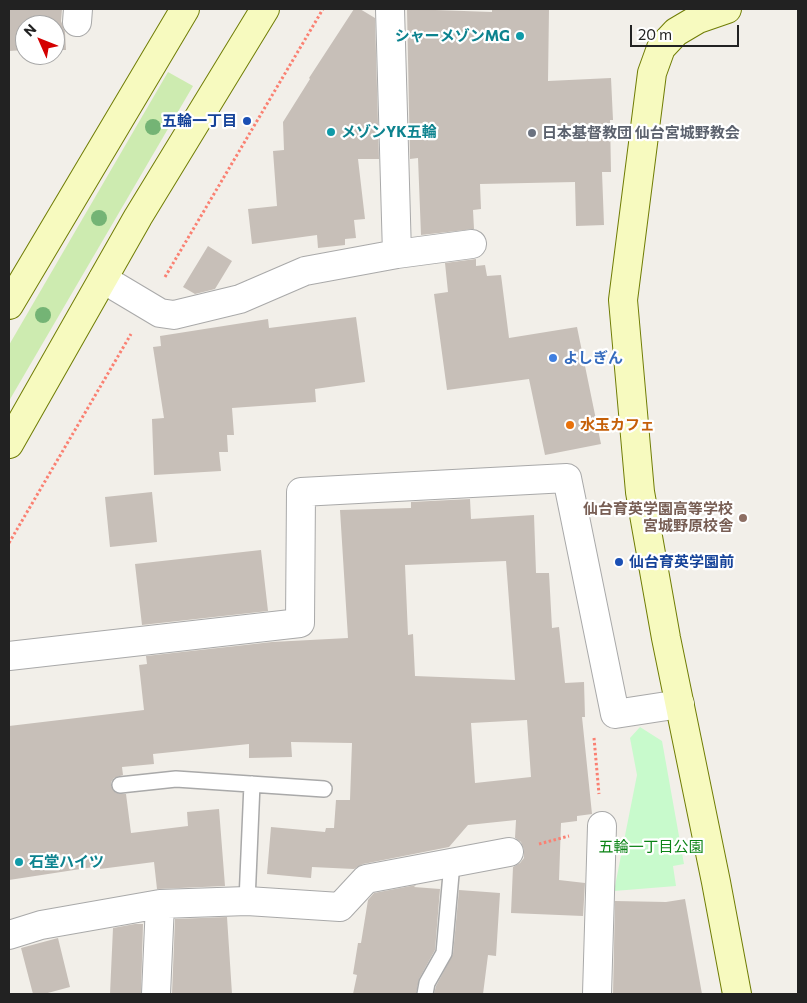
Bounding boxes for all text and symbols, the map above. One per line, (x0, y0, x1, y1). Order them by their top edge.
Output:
north arrow (15, 15, 65, 65)
scale bar (632, 15, 741, 47)
text: N (20, 20, 39, 40)
text: 20 m (638, 25, 672, 43)
place label: シャーメゾンMG (395, 27, 510, 45)
marker: シャーメゾンMG (514, 30, 526, 42)
place label: 五輪一丁目 (162, 112, 237, 130)
marker: 五輪一丁目 (241, 115, 253, 127)
place label: メゾンYK五輪 (341, 123, 437, 141)
place label: 日本基督教団 仙台宮城野教会 (542, 124, 740, 142)
marker: メゾンYK五輪 (325, 126, 337, 138)
marker: 日本基督教団 仙台宮城野教会 (526, 127, 538, 139)
place label: よしぎん (563, 349, 623, 367)
marker: よしぎん (547, 352, 559, 364)
place label: 水玉カフェ (580, 416, 655, 434)
marker: 水玉カフェ (564, 419, 576, 431)
place label: 仙台育英学園高等学校 宮城野原校舎 (583, 500, 733, 535)
marker: 仙台育英学園高等学校 宮城野原校舎 (737, 512, 749, 524)
place label: 仙台育英学園前 (629, 553, 734, 571)
marker: 仙台育英学園前 (613, 556, 625, 568)
park label: 五輪一丁目公園 (599, 838, 703, 856)
place label: 石堂ハイツ (29, 853, 104, 871)
marker: 石堂ハイツ (13, 856, 25, 868)

